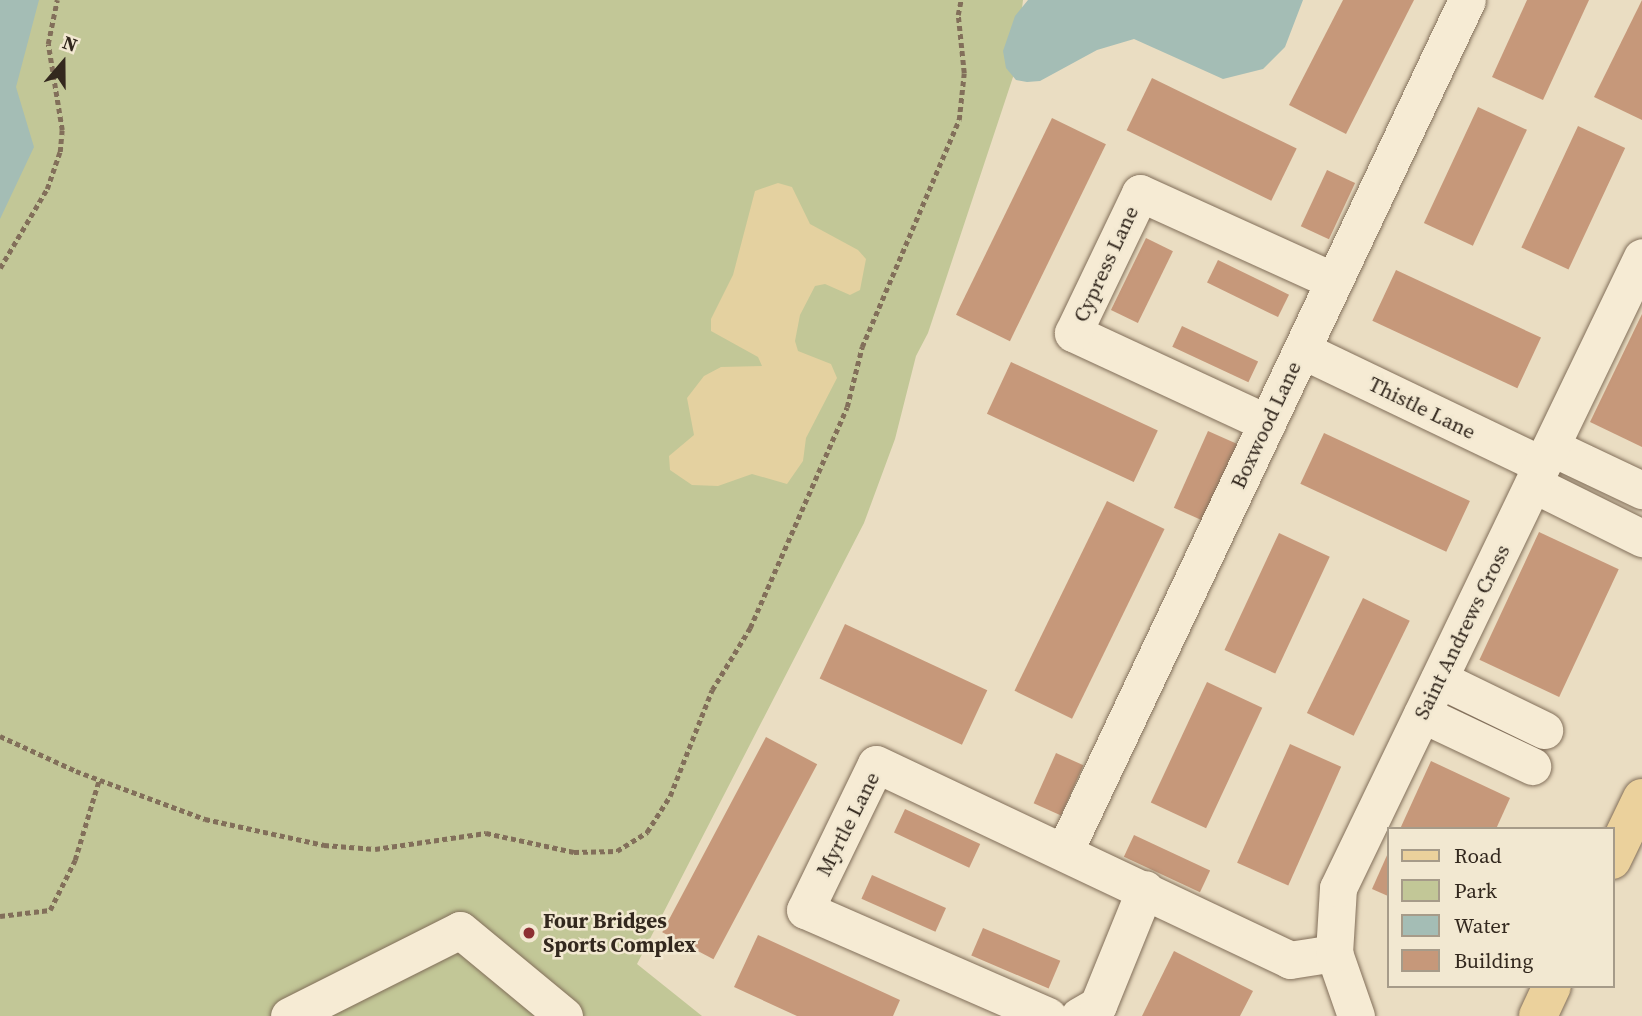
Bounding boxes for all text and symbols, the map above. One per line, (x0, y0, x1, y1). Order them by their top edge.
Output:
north arrow (28, 28, 98, 98)
text: N (59, 29, 81, 58)
street label: Cypress Lane (1068, 202, 1144, 326)
street label: Boxwood Lane (1226, 357, 1306, 493)
street label: Thistle Lane (1364, 371, 1480, 445)
street label: Saint Andrews Cross (1409, 541, 1515, 723)
street label: Myrtle Lane (811, 768, 885, 880)
legend (1386, 827, 1614, 988)
text: Road (1454, 841, 1502, 870)
text: Park (1454, 876, 1497, 905)
place label: Four Bridges Sports Complex (543, 908, 696, 958)
text: Water (1454, 911, 1510, 940)
marker: Four Bridges Sports Complex (521, 925, 537, 941)
text: Building (1454, 946, 1533, 975)

